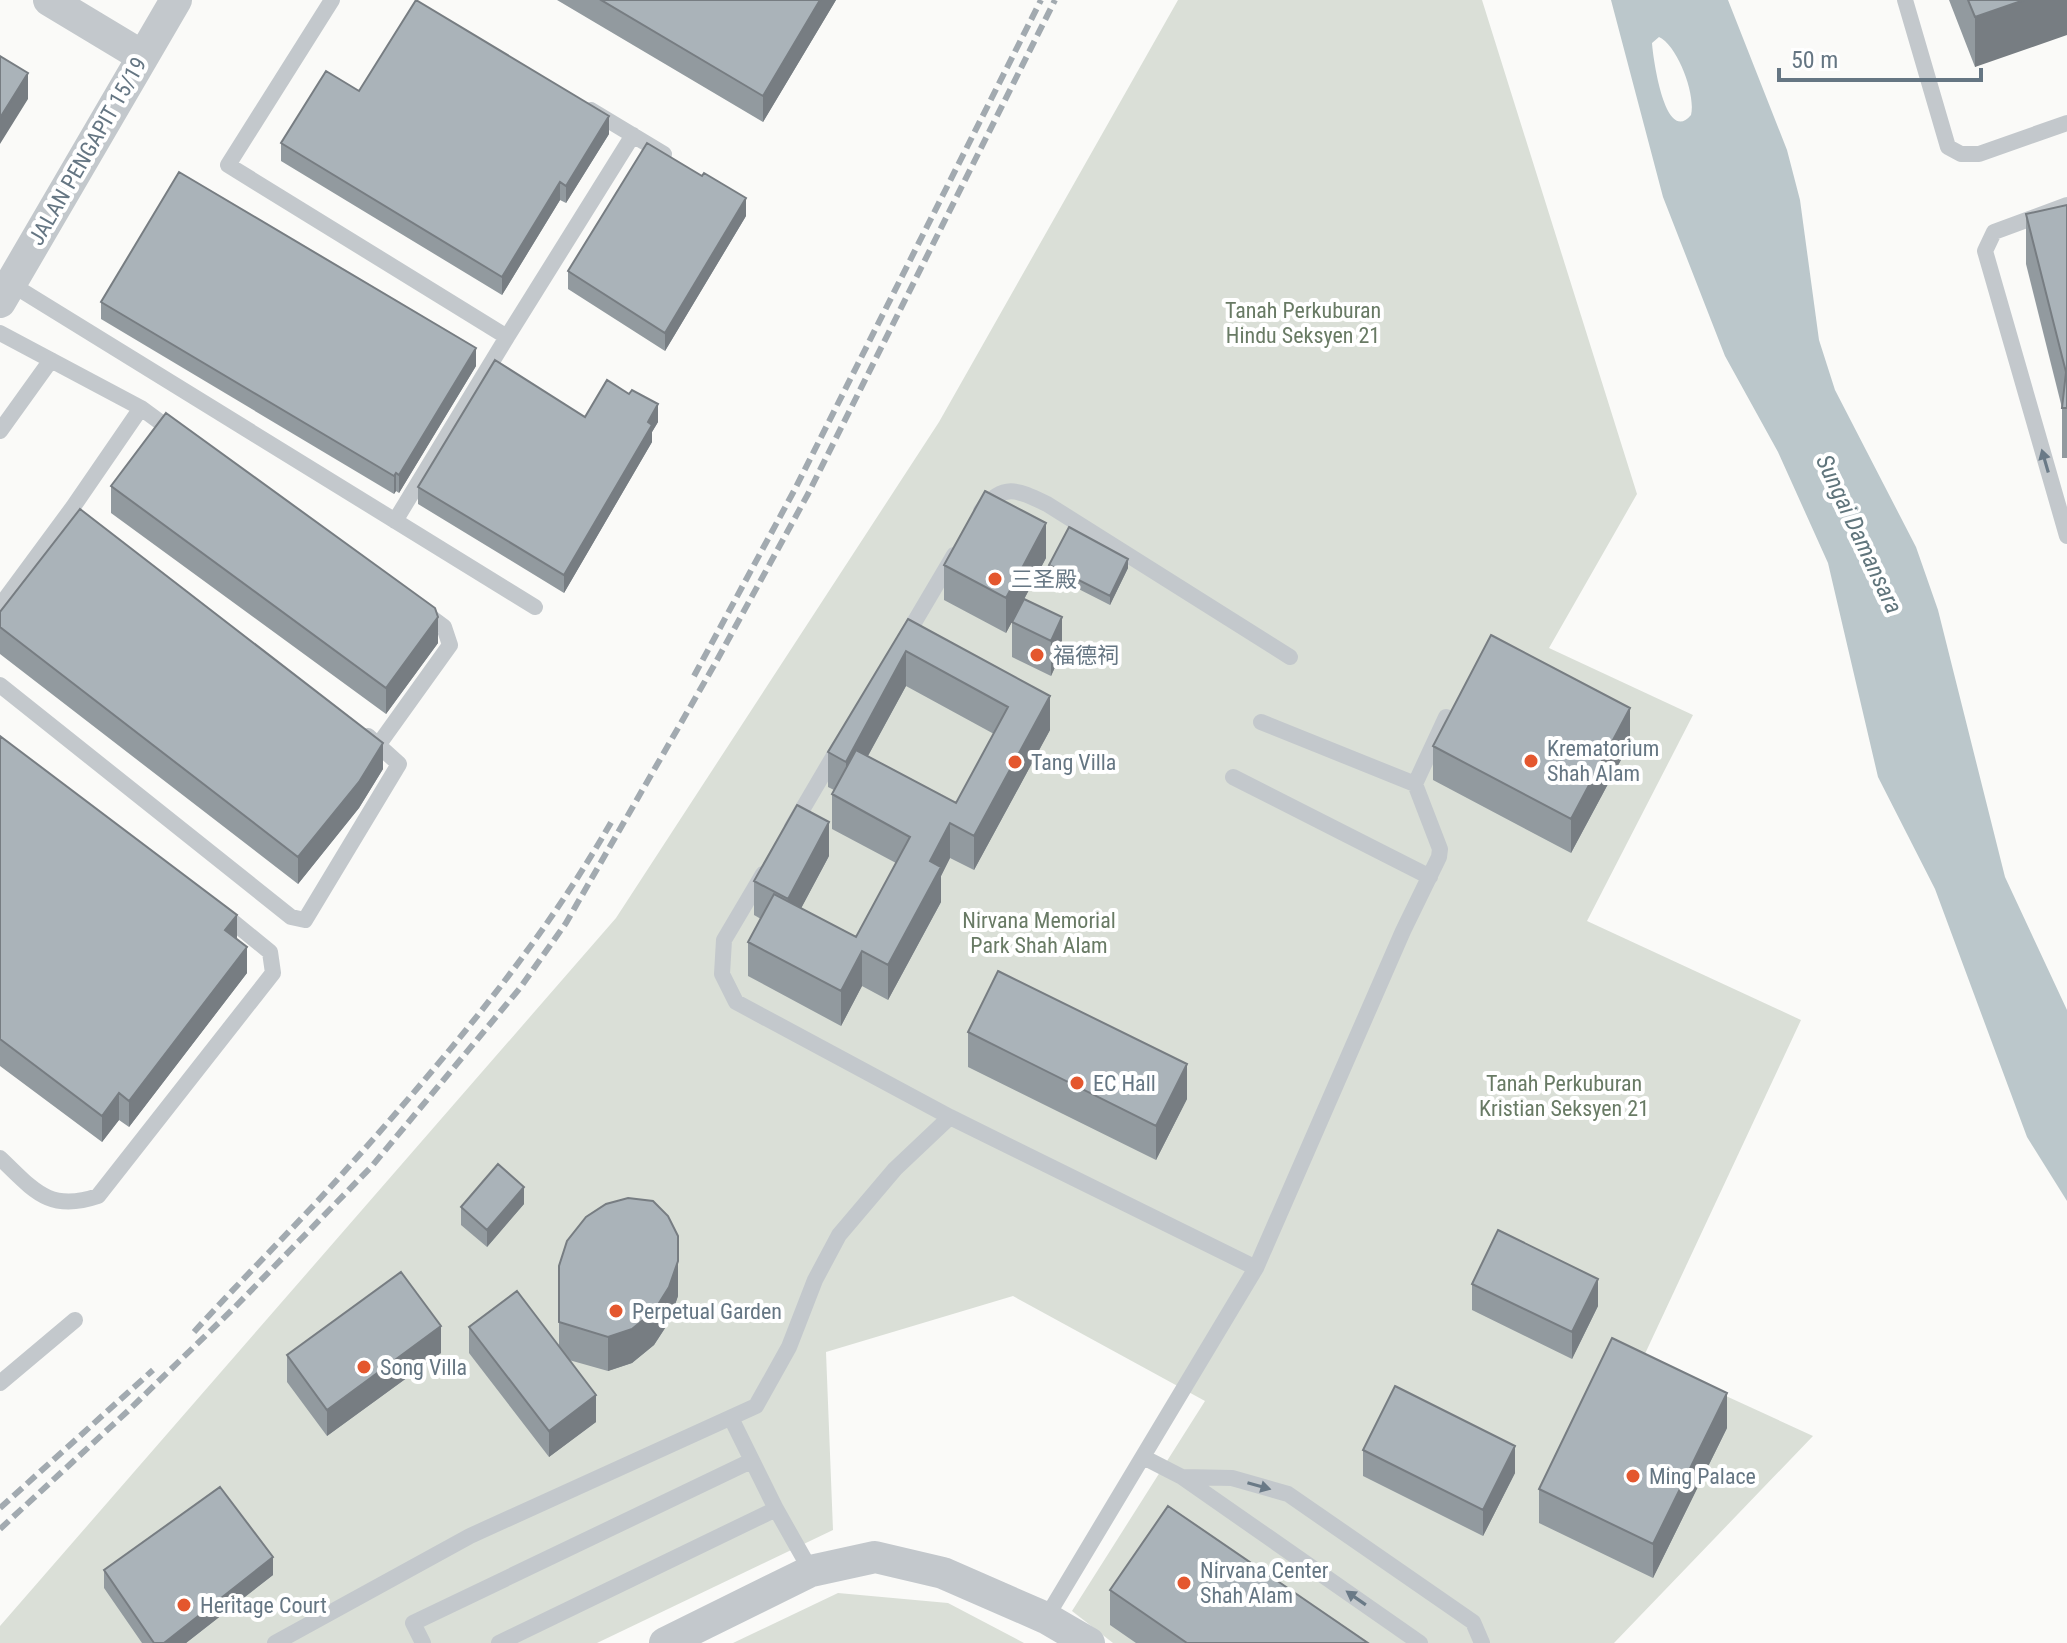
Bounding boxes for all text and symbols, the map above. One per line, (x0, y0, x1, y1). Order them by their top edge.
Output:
scale bar (1779, 32, 1981, 82)
text: 50 m (1791, 46, 1838, 74)
street label: JALAN PENGAPIT 15/19 (23, 53, 151, 250)
park label: Tanah Perkuburan Hindu Seksyen 21 (1225, 298, 1381, 348)
one-way arrow (2039, 448, 2051, 473)
water label: Sungai Damansara (1810, 450, 1908, 618)
place label: 三圣殿 (1011, 567, 1077, 592)
marker: 三圣殿 (986, 570, 1004, 588)
place label: 福德祠 (1053, 643, 1119, 668)
marker: 福德祠 (1028, 646, 1046, 664)
place label: Krematorium Shah Alam (1547, 736, 1659, 786)
place label: Tang Villa (1031, 750, 1116, 775)
marker: Krematorium Shah Alam (1522, 752, 1540, 770)
marker: Tang Villa (1006, 753, 1024, 771)
park label: Nirvana Memorial Park Shah Alam (962, 908, 1116, 958)
place label: EC Hall (1093, 1071, 1156, 1096)
park label: Tanah Perkuburan Kristian Seksyen 21 (1479, 1071, 1649, 1121)
marker: EC Hall (1068, 1074, 1086, 1092)
place label: Perpetual Garden (632, 1299, 782, 1324)
marker: Perpetual Garden (607, 1302, 625, 1320)
place label: Song Villa (380, 1355, 467, 1380)
marker: Song Villa (355, 1358, 373, 1376)
place label: Ming Palace (1649, 1464, 1756, 1489)
marker: Ming Palace (1624, 1467, 1642, 1485)
one-way arrow (1248, 1480, 1272, 1493)
place label: Nirvana Center Shah Alam (1200, 1558, 1329, 1608)
marker: Nirvana Center Shah Alam (1175, 1574, 1193, 1592)
one-way arrow (1345, 1591, 1366, 1606)
place label: Heritage Court (200, 1593, 327, 1618)
marker: Heritage Court (175, 1596, 193, 1614)

